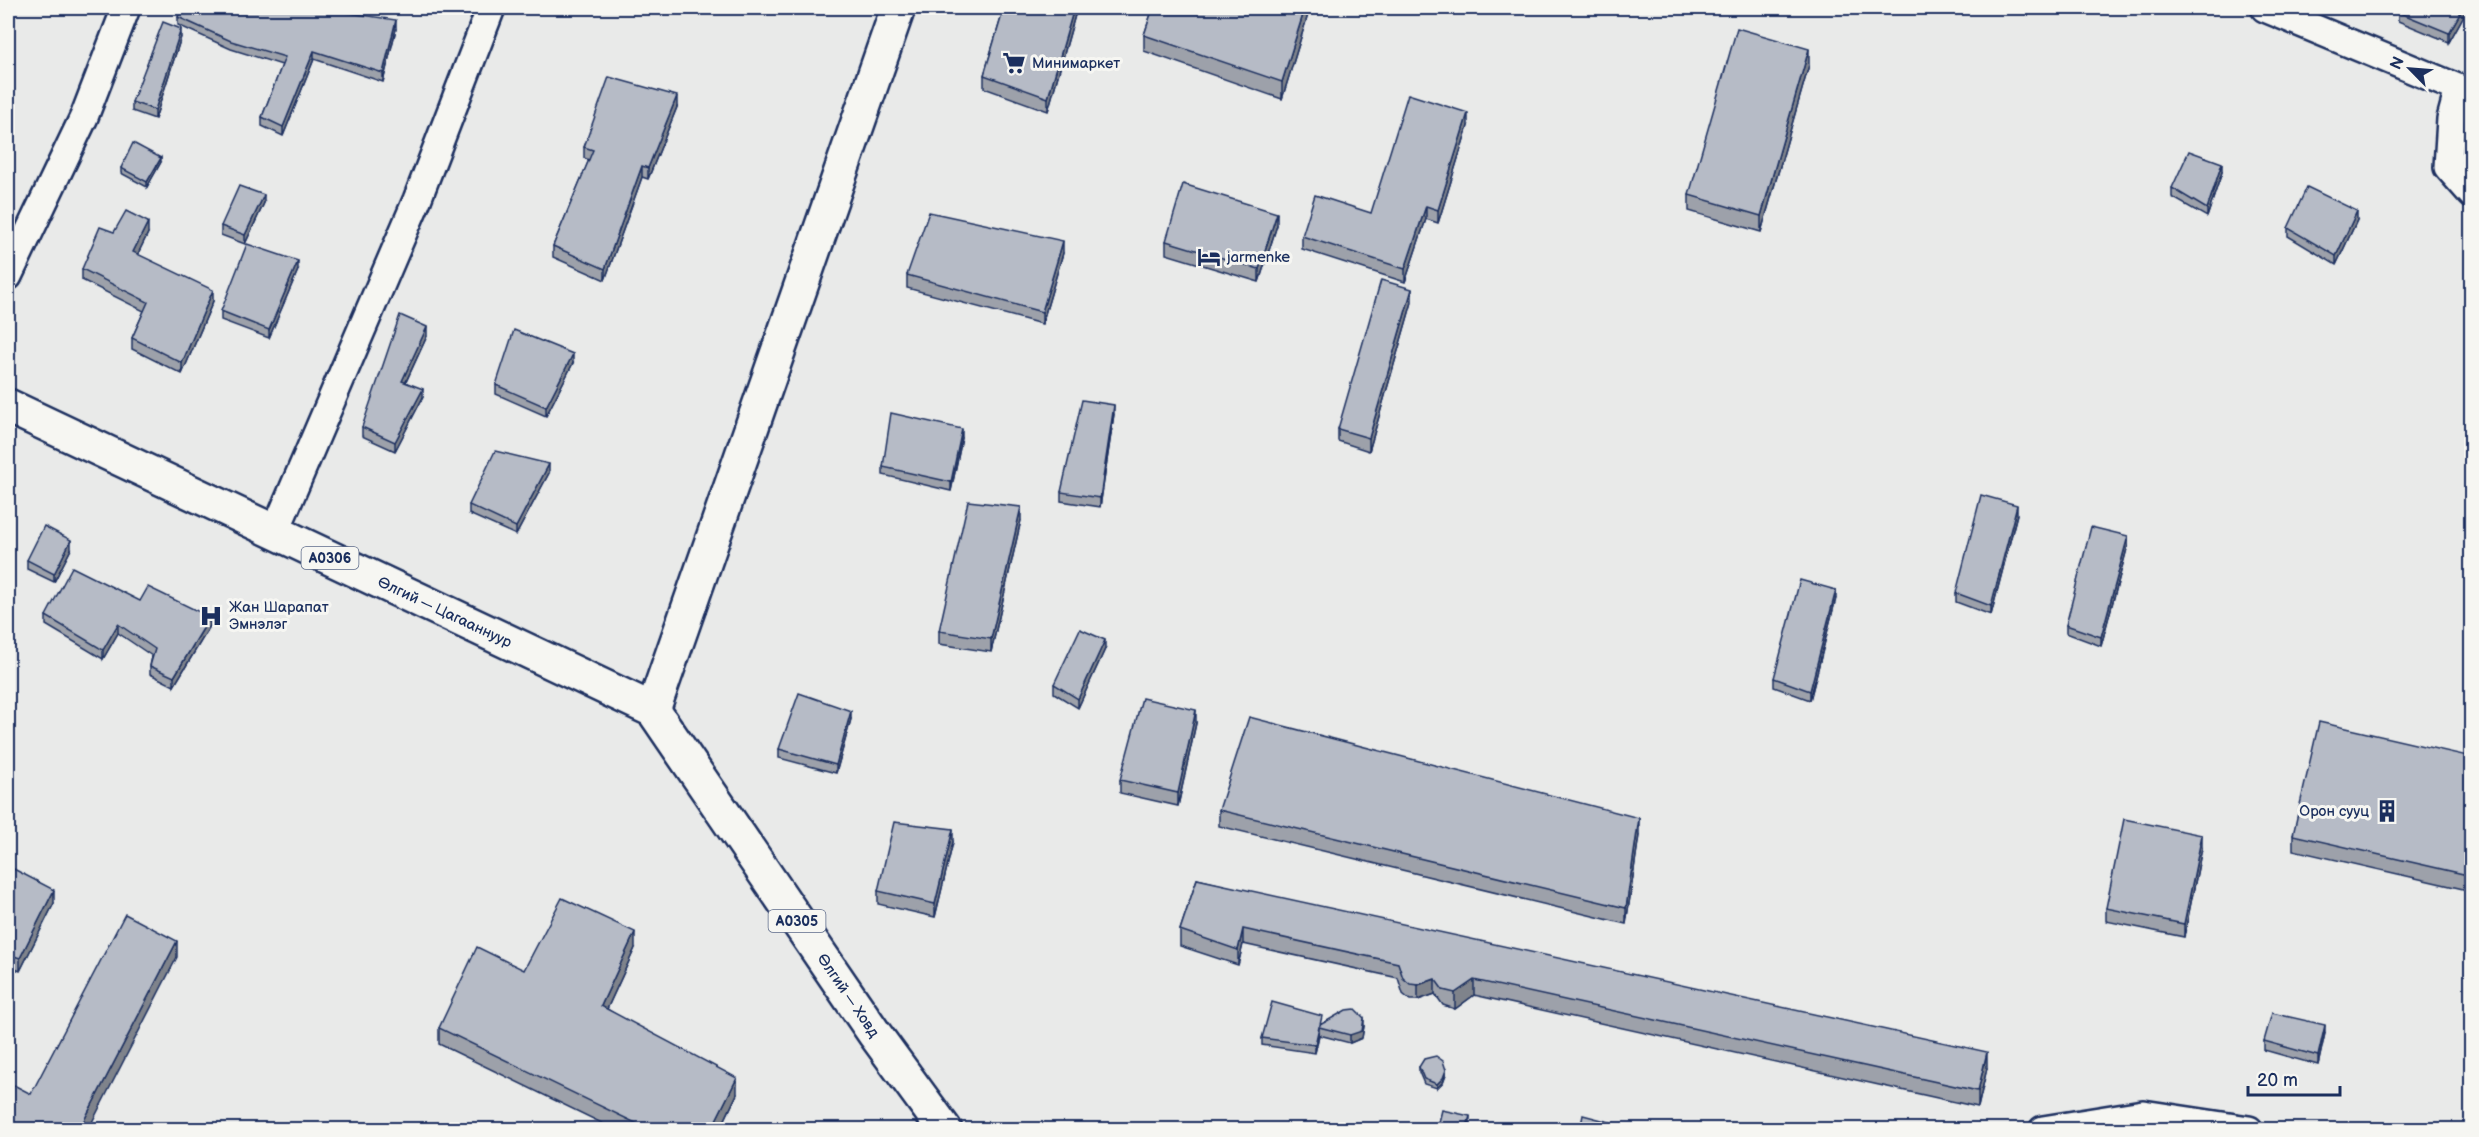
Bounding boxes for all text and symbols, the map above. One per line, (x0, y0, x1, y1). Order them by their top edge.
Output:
north arrow (2380, 39, 2440, 99)
supermarket icon: Минимаркет (1001, 50, 1027, 76)
place label: Минимаркет (1032, 54, 1120, 73)
text: N (2387, 54, 2409, 73)
hotel icon: jarmenke (1196, 244, 1222, 270)
place label: jarmenke (1226, 248, 1290, 267)
road number: A0306 (302, 547, 358, 569)
street label: Өлгий — Цагааннуур (375, 572, 516, 652)
place label: Жан Шарапат Эмнэлэг (229, 598, 329, 634)
hospital icon: Жан Шарапат Эмнэлэг (198, 603, 224, 629)
building icon: Орон сууц (2374, 798, 2400, 824)
place label: Орон сууц (2299, 802, 2369, 821)
road number: A0305 (768, 910, 826, 932)
street label: Өлгий — Ховд (813, 950, 884, 1041)
scale bar (2248, 1059, 2340, 1097)
text: 20 m (2257, 1070, 2298, 1091)

